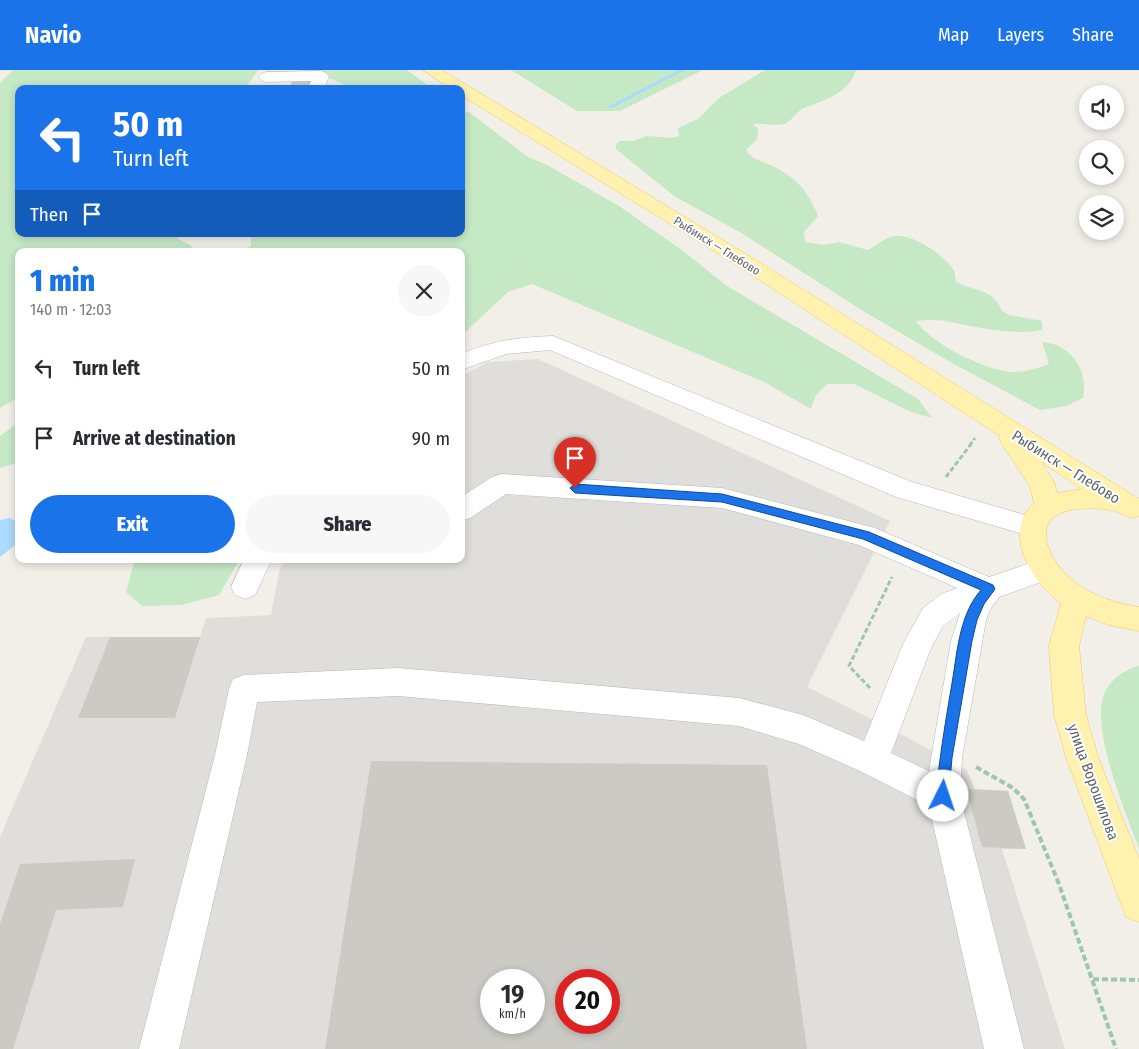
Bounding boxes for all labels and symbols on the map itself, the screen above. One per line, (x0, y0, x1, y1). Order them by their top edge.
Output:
street label: Рыбинск — Глебово (671, 214, 763, 278)
street label: Рыбинск — Глебово (1009, 426, 1124, 508)
pin (554, 437, 596, 488)
street label: улица Ворошилова (1064, 722, 1122, 842)
position arrow (916, 769, 968, 821)
speed limit sign: 20 (555, 969, 620, 1034)

